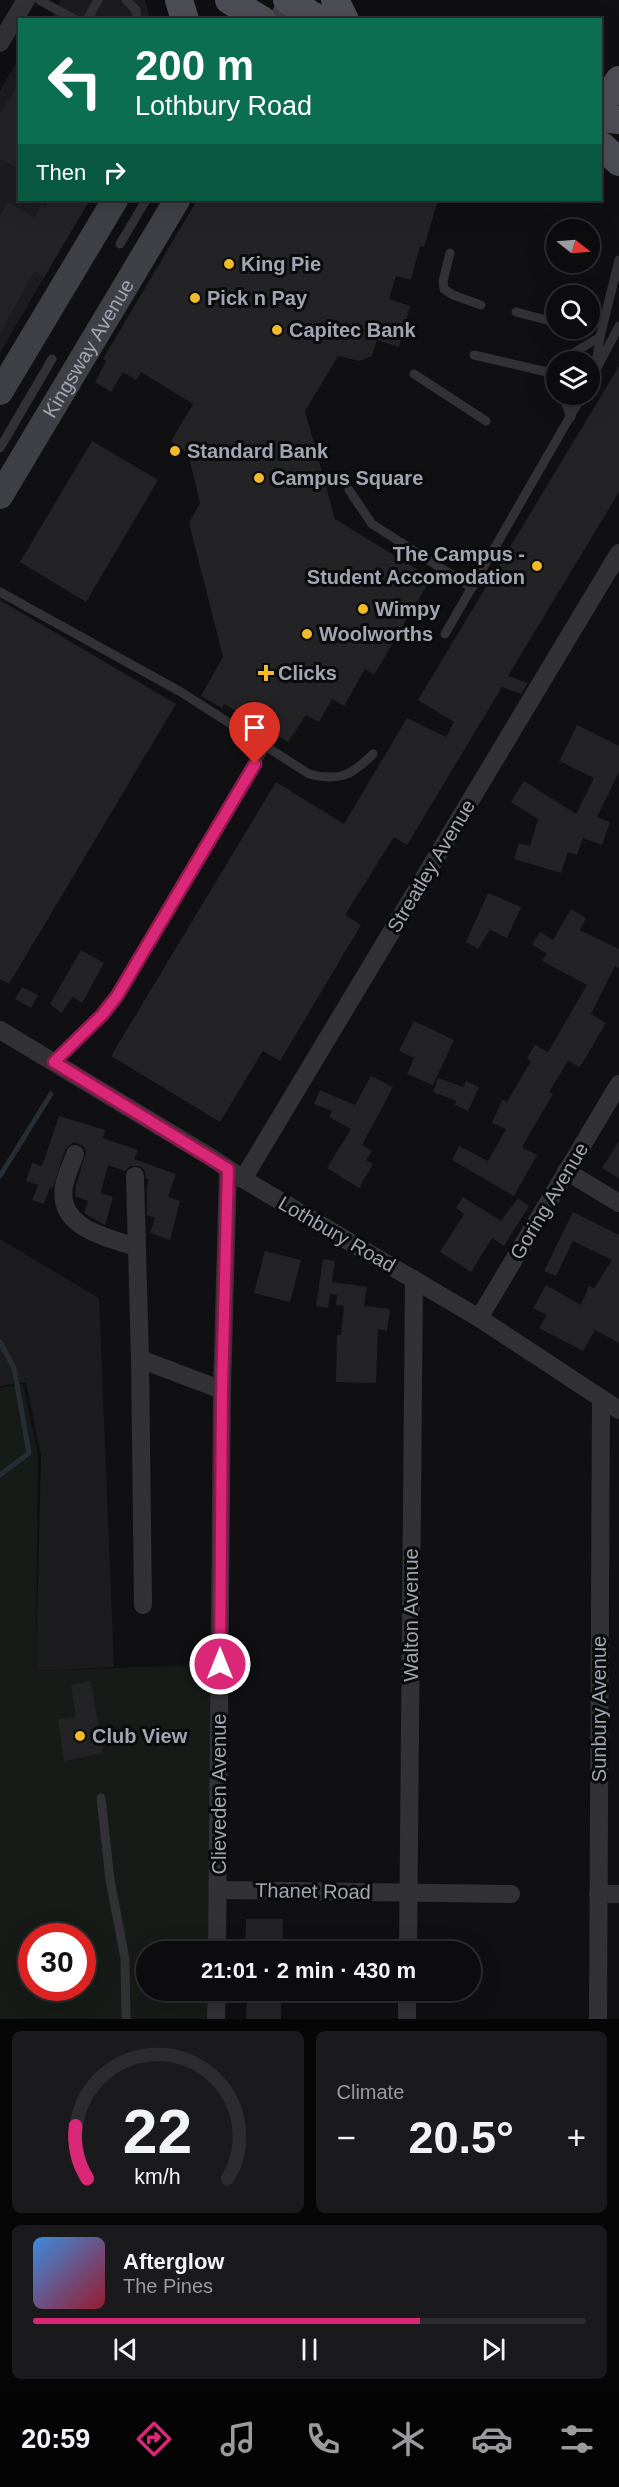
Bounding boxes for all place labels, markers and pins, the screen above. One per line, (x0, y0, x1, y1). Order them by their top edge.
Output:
place label: King Pie (241, 253, 321, 275)
marker: King Pie (222, 257, 236, 271)
place label: Pick n Pay (207, 287, 308, 309)
marker: Pick n Pay (188, 291, 202, 305)
place label: Capitec Bank (289, 319, 417, 341)
marker: Capitec Bank (270, 323, 284, 337)
place label: Standard Bank (187, 440, 329, 462)
marker: Standard Bank (168, 444, 182, 458)
place label: Campus Square (271, 467, 423, 489)
marker: Campus Square (252, 471, 266, 485)
place label: The Campus - Student Accomodation (307, 543, 525, 588)
marker: The Campus - Student Accomodation (530, 559, 544, 573)
place label: Wimpy (375, 598, 441, 620)
marker: Wimpy (356, 602, 370, 616)
place label: Woolworths (319, 623, 433, 645)
marker: Woolworths (300, 627, 314, 641)
place label: Clicks (278, 662, 337, 684)
marker: Clicks (259, 666, 273, 680)
pin (229, 702, 280, 764)
place label: Club View (92, 1725, 188, 1747)
marker: Club View (73, 1729, 87, 1743)

